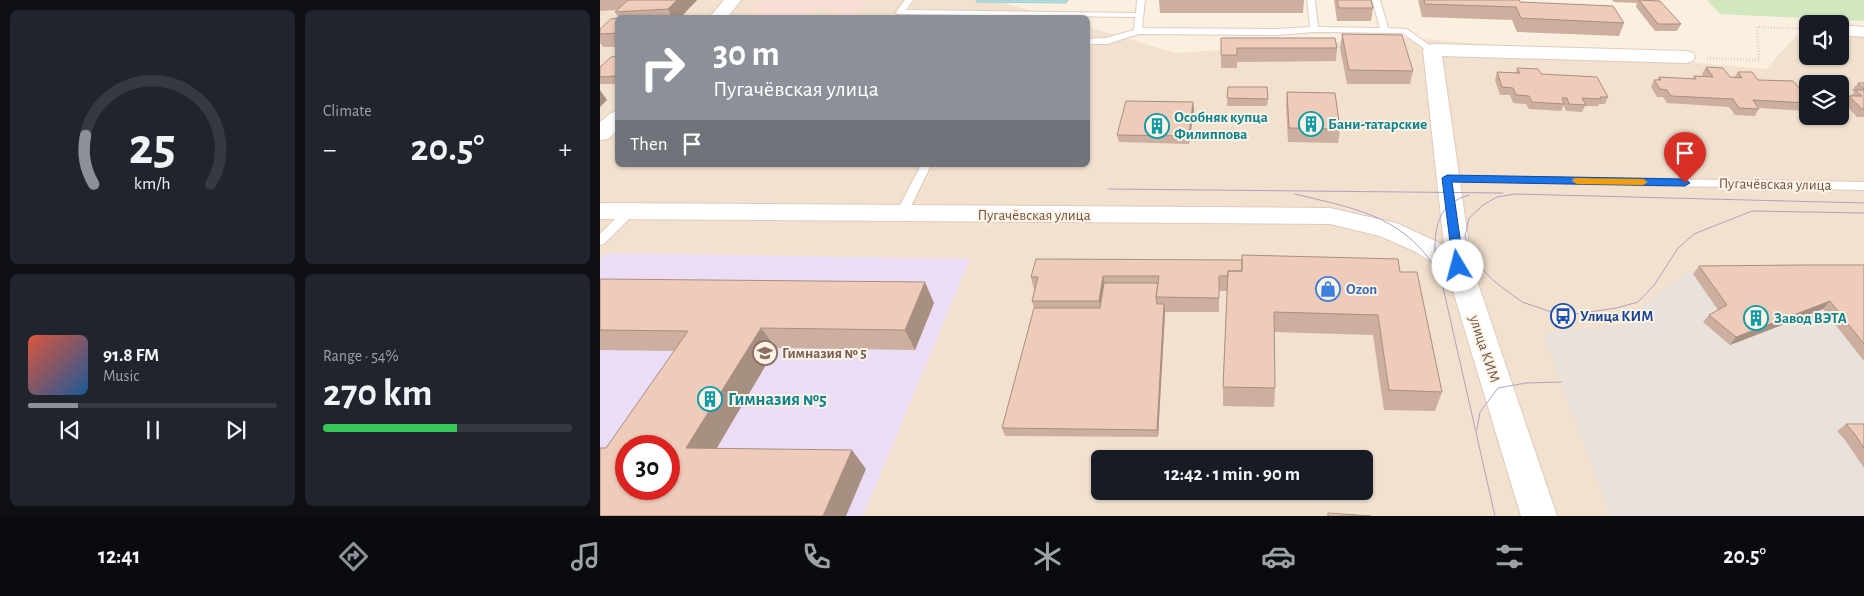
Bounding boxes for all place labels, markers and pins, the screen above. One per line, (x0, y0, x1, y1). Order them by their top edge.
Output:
place label: Особняк купца Филиппова (1174, 110, 1268, 142)
building icon: Бани-татарские (1298, 111, 1324, 137)
building icon: Особняк купца Филиппова (1144, 113, 1170, 139)
place label: Бани-татарские (1328, 117, 1427, 132)
pin (1664, 132, 1706, 183)
shop icon: Ozon (1315, 276, 1341, 302)
place label: Ozon (1346, 282, 1377, 297)
bus stop icon: Улица КИМ (1550, 303, 1576, 329)
building icon: Завод ВЭТА (1743, 305, 1769, 331)
place label: Улица КИМ (1580, 309, 1653, 324)
place label: Завод ВЭТА (1774, 311, 1847, 326)
school or university icon: Гимназия № 5 (752, 340, 778, 366)
place label: Гимназия № 5 (782, 346, 867, 361)
building icon: Гимназия №5 (697, 386, 723, 412)
place label: Гимназия №5 (728, 391, 827, 409)

